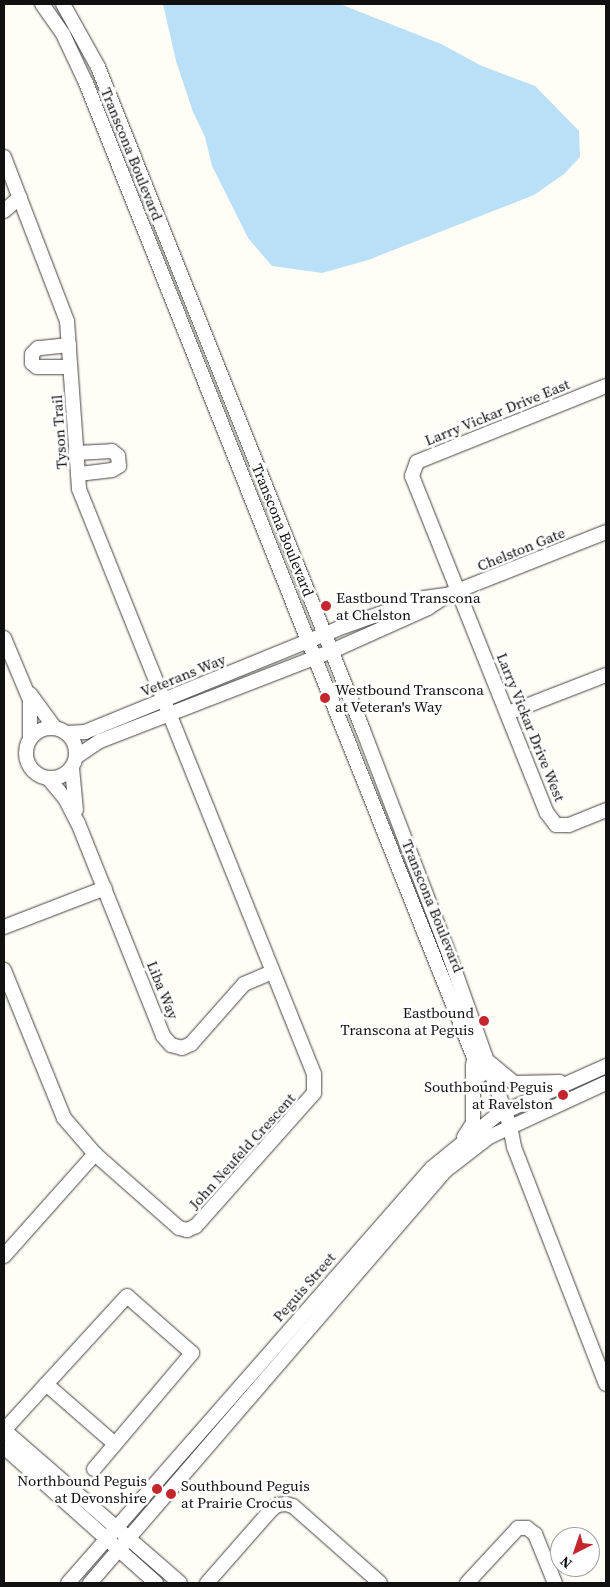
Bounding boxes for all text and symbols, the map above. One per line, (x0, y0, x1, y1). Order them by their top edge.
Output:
street label: Transcona Boulevard (97, 85, 167, 223)
street label: Larry Vickar Drive East (422, 375, 572, 449)
street label: Tyson Trail (47, 394, 71, 470)
street label: Transcona Boulevard (248, 461, 318, 599)
street label: Chelston Gate (474, 523, 568, 575)
place label: Eastbound Transcona at Chelston (336, 588, 481, 623)
marker: Eastbound Transcona at Chelston (320, 600, 332, 612)
street label: Veterans Way (138, 650, 228, 700)
street label: Larry Vickar Drive West (493, 650, 569, 804)
place label: Westbound Transcona at Veteran's Way (335, 680, 484, 715)
marker: Westbound Transcona at Veteran's Way (319, 692, 331, 704)
street label: Transcona Boulevard (398, 837, 468, 975)
street label: Liba Way (143, 958, 183, 1022)
place label: Eastbound Transcona at Peguis (341, 1003, 474, 1038)
marker: Eastbound Transcona at Peguis (478, 1015, 490, 1027)
place label: Southbound Peguis at Ravelston (424, 1077, 553, 1112)
street label: John Neufeld Crescent (185, 1089, 299, 1213)
marker: Southbound Peguis at Ravelston (557, 1089, 569, 1101)
street label: Peguis Street (269, 1249, 339, 1325)
place label: Northbound Peguis at Devonshire (17, 1471, 147, 1506)
place label: Southbound Peguis at Prairie Crocus (181, 1476, 310, 1511)
marker: Northbound Peguis at Devonshire (151, 1483, 163, 1495)
marker: Southbound Peguis at Prairie Crocus (165, 1488, 177, 1500)
north arrow (550, 1527, 600, 1577)
text: N (555, 1552, 576, 1573)

